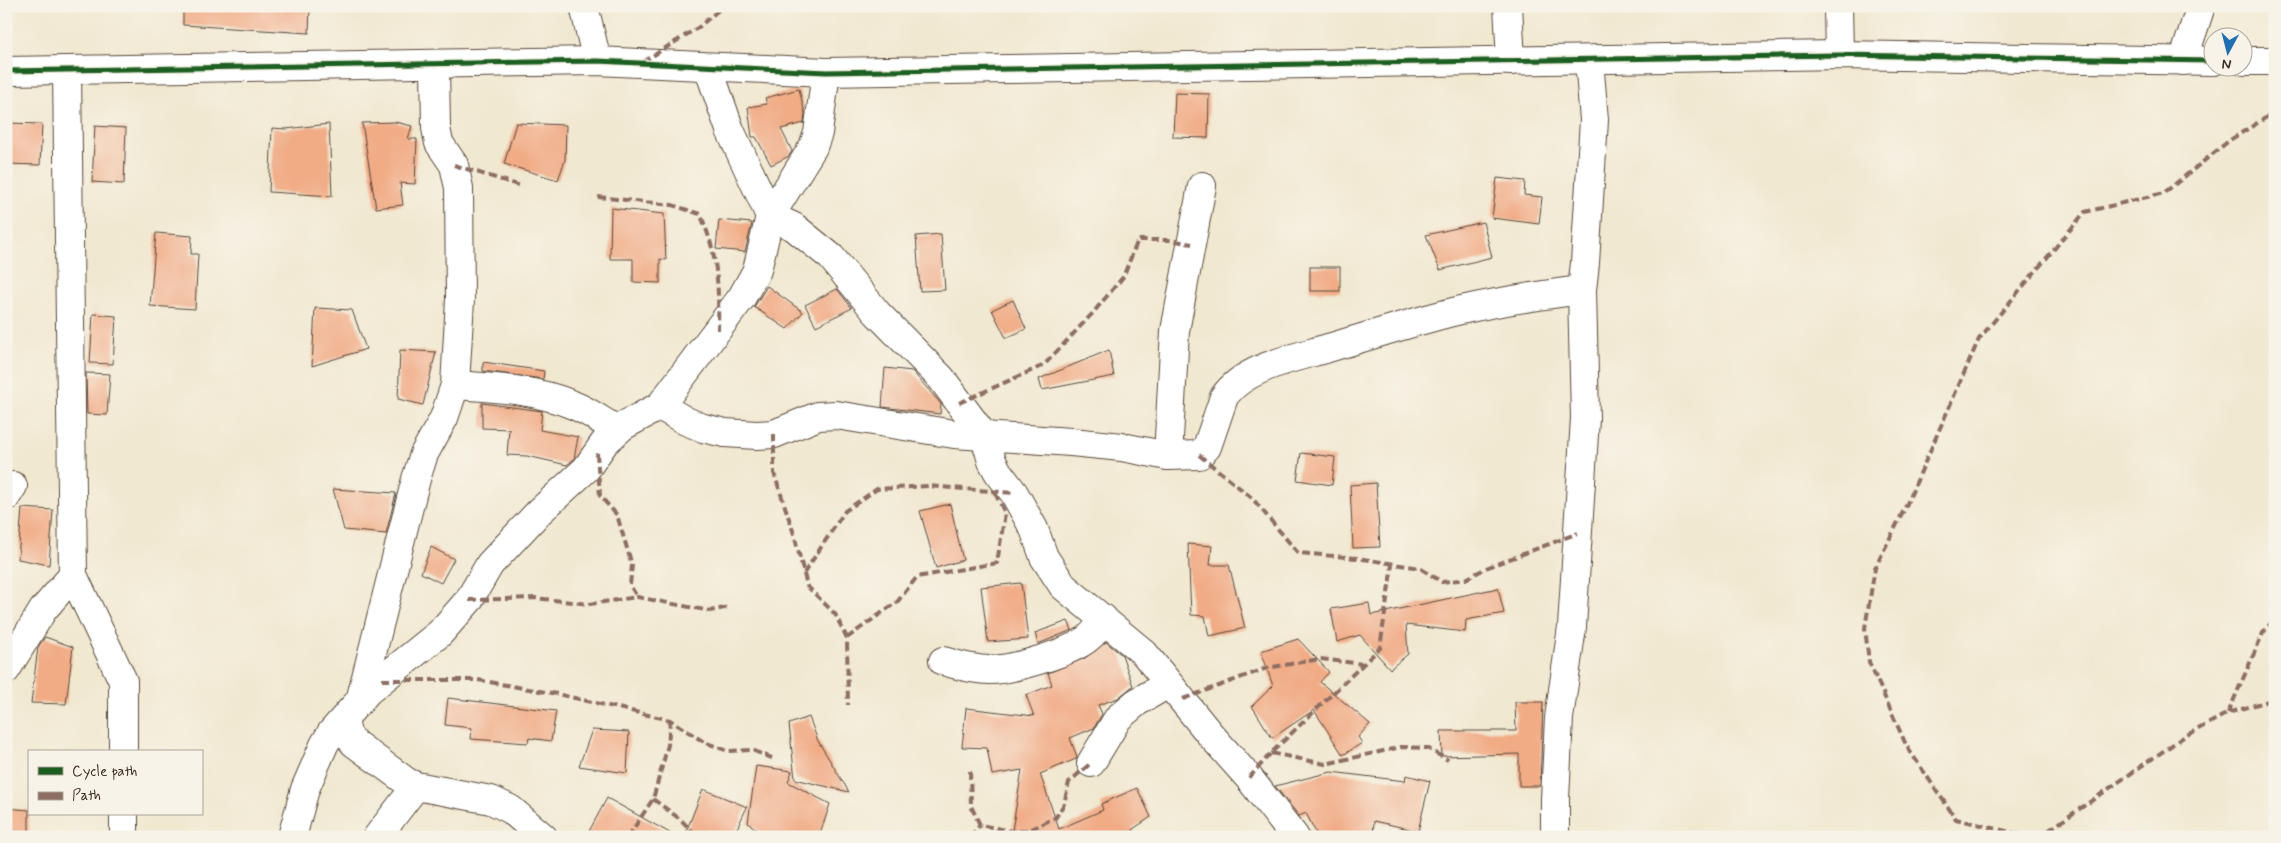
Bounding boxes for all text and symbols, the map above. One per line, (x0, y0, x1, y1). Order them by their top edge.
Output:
north arrow (2204, 28, 2254, 78)
text: N (2221, 54, 2232, 73)
legend (28, 750, 202, 816)
text: Cycle path (72, 762, 137, 782)
text: Path (72, 786, 101, 806)

